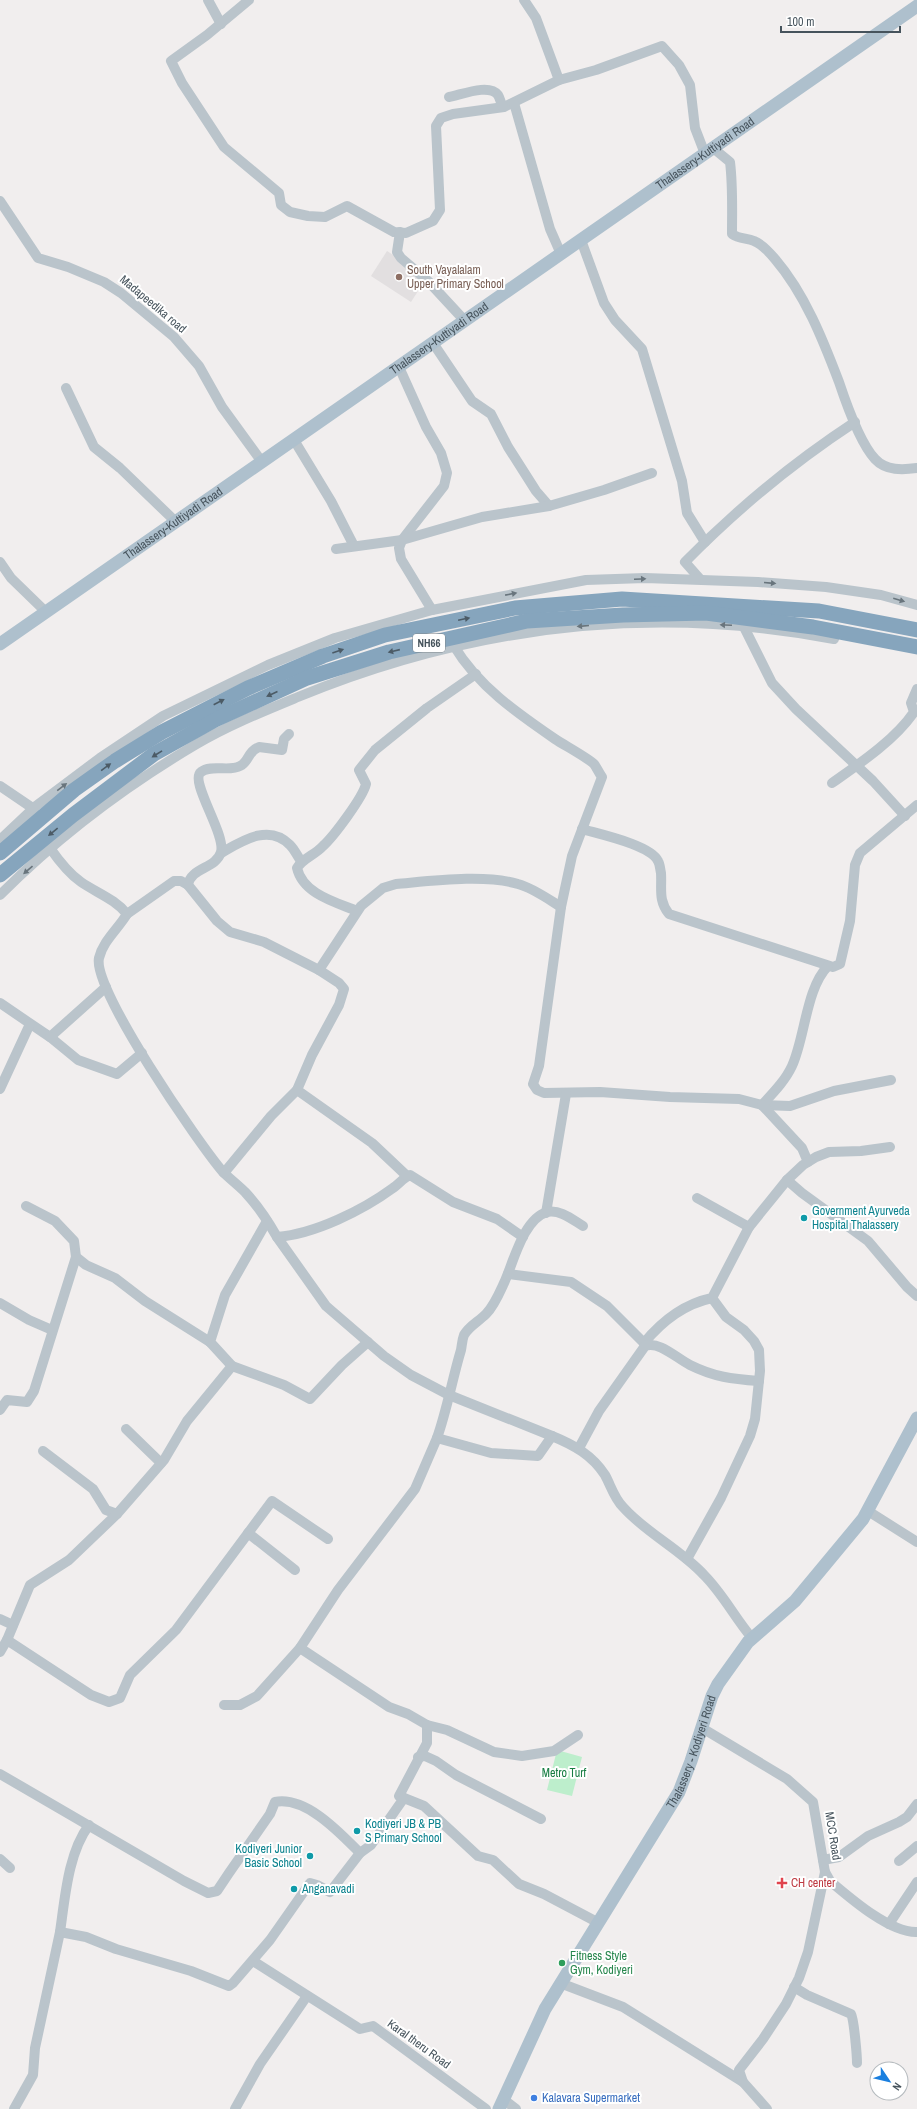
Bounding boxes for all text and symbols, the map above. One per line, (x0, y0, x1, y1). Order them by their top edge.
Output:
scale bar (781, 8, 900, 34)
text: 100 m (787, 14, 814, 30)
street label: Thalassery-Kuttiyadi Road (653, 114, 758, 193)
place label: South Vayalalam Upper Primary School (407, 262, 504, 292)
street label: Madapeedika road (116, 271, 190, 337)
marker: South Vayalalam Upper Primary School (394, 272, 404, 282)
street label: Thalassery-Kuttiyadi Road (387, 299, 492, 378)
street label: Thalassery-Kuttiyadi Road (121, 484, 226, 563)
one-way arrow (634, 575, 646, 582)
one-way arrow (764, 579, 776, 586)
one-way arrow (505, 590, 517, 596)
one-way arrow (893, 597, 905, 603)
one-way arrow (458, 615, 470, 621)
one-way arrow (720, 621, 732, 628)
one-way arrow (577, 623, 589, 630)
road number: NH66 (413, 634, 445, 652)
one-way arrow (332, 648, 344, 654)
one-way arrow (388, 648, 400, 654)
one-way arrow (266, 691, 278, 697)
one-way arrow (213, 699, 225, 705)
one-way arrow (151, 750, 162, 757)
one-way arrow (101, 763, 112, 771)
one-way arrow (56, 783, 67, 791)
one-way arrow (47, 827, 58, 836)
one-way arrow (22, 865, 33, 874)
place label: Government Ayurveda Hospital Thalassery (812, 1203, 910, 1233)
marker: Government Ayurveda Hospital Thalassery (799, 1213, 809, 1223)
street label: Thalassery - Kodiyeri Road (663, 1693, 720, 1812)
park label: Metro Turf (542, 1765, 586, 1781)
street label: MCC Road (821, 1811, 845, 1861)
place label: Kodiyeri JB & PB S Primary School (365, 1816, 442, 1846)
marker: Kodiyeri JB & PB S Primary School (352, 1826, 362, 1836)
place label: Kodiyeri Junior Basic School (235, 1841, 303, 1871)
marker: Kodiyeri Junior Basic School (305, 1851, 315, 1861)
place label: CH center (791, 1875, 836, 1891)
marker: CH center (776, 1877, 788, 1889)
place label: Anganavadi (301, 1881, 355, 1897)
marker: Anganavadi (289, 1884, 299, 1894)
place label: Fitness Style Gym, Kodiyeri (570, 1948, 633, 1978)
marker: Fitness Style Gym, Kodiyeri (557, 1958, 567, 1968)
street label: Karal theru Road (384, 2016, 454, 2072)
north arrow (869, 2061, 909, 2101)
text: N (890, 2080, 905, 2093)
place label: Kalavara Supermarket (542, 2090, 640, 2106)
marker: Kalavara Supermarket (529, 2093, 539, 2103)

